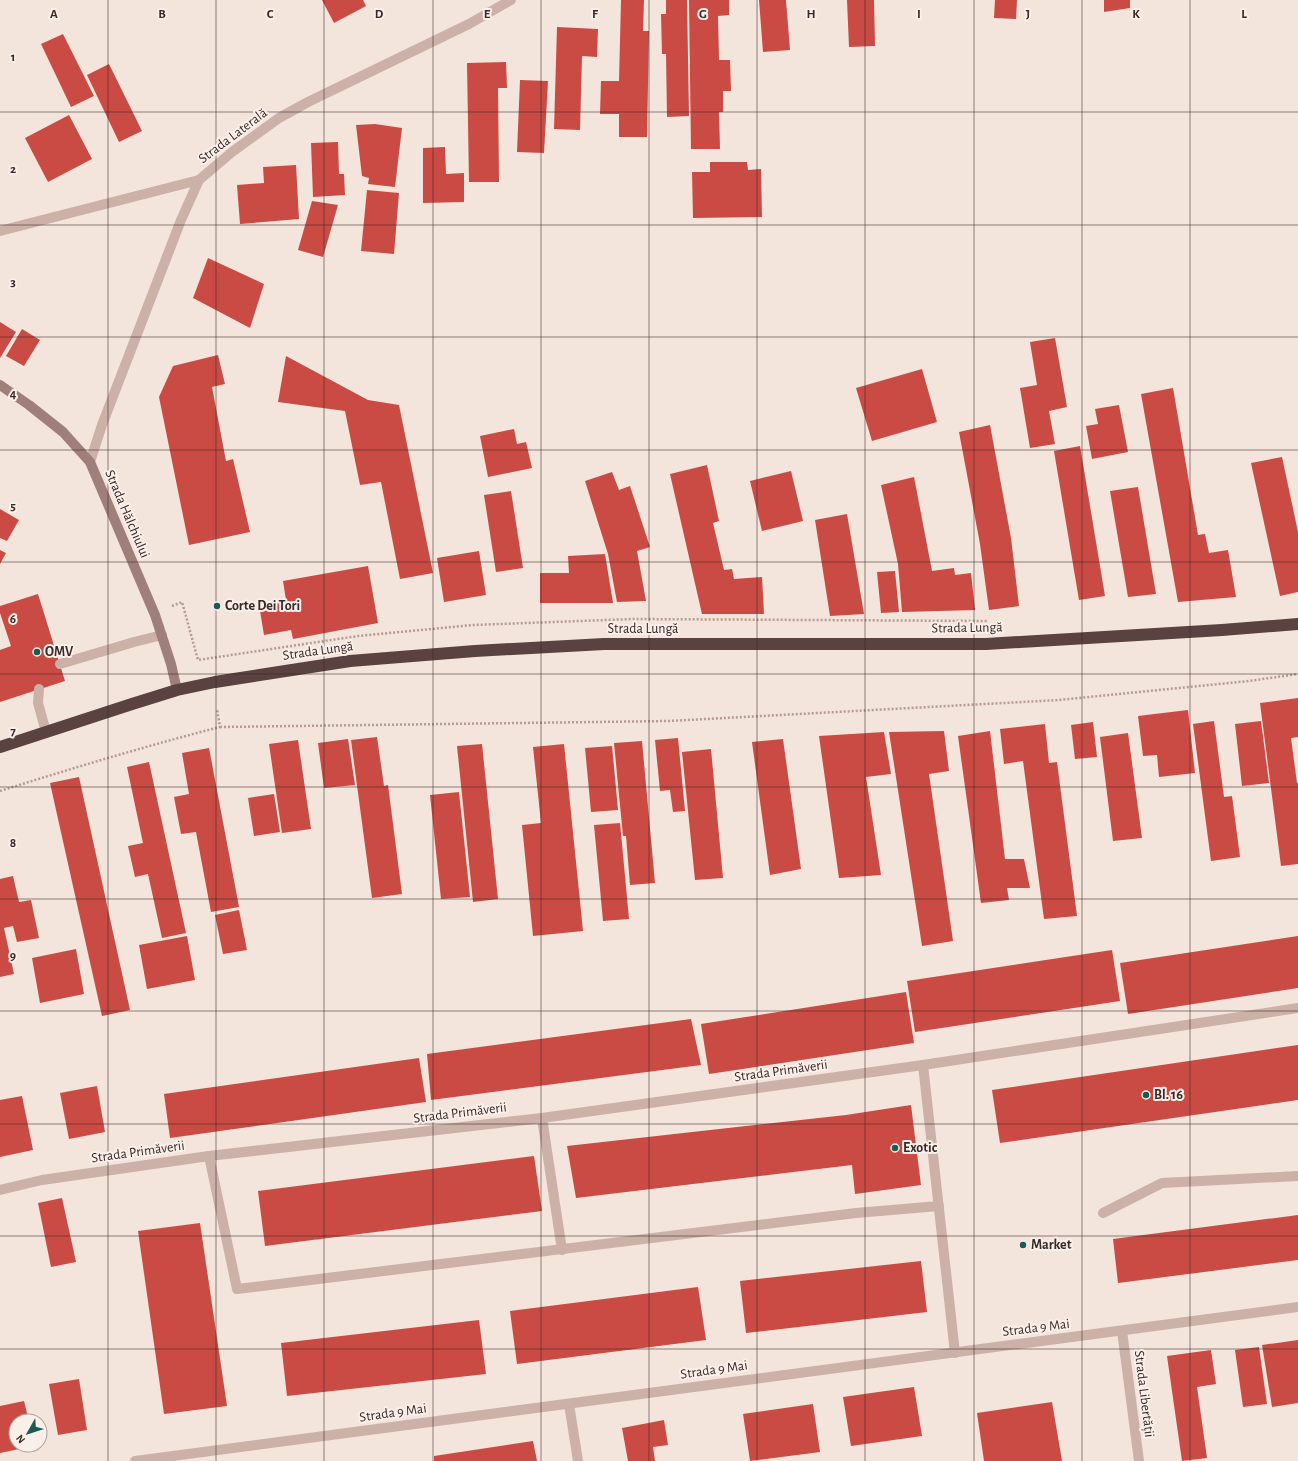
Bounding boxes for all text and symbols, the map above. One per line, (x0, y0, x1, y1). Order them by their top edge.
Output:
text: A (50, 8, 58, 21)
text: B (158, 8, 166, 21)
text: C (267, 8, 274, 21)
text: D (375, 8, 384, 21)
text: E (484, 8, 491, 21)
text: F (592, 8, 599, 21)
text: G (699, 8, 707, 21)
text: H (806, 8, 816, 21)
text: I (917, 8, 921, 21)
text: J (1026, 8, 1030, 21)
text: K (1132, 8, 1140, 21)
text: L (1241, 8, 1247, 21)
text: 1 (11, 51, 15, 64)
street label: Strada Laterală (196, 105, 270, 166)
text: 2 (10, 163, 16, 176)
text: 3 (10, 276, 16, 289)
text: 4 (10, 388, 17, 401)
street label: Strada Hălchiului (102, 468, 152, 560)
text: 5 (10, 500, 16, 513)
place label: Corte Dei Tori (225, 599, 300, 613)
marker: Corte Dei Tori (212, 601, 222, 611)
text: 6 (10, 613, 16, 626)
street label: Strada Lungă (931, 620, 1003, 636)
street label: Strada Lungă (607, 622, 679, 636)
street label: Strada Lungă (282, 639, 355, 663)
place label: OMV (45, 645, 74, 659)
marker: OMV (32, 647, 42, 657)
text: 7 (10, 725, 16, 738)
text: 8 (10, 837, 16, 850)
text: 9 (10, 950, 16, 963)
street label: Strada Primăverii (734, 1058, 828, 1084)
place label: Bl. 16 (1154, 1088, 1183, 1102)
marker: Bl. 16 (1141, 1090, 1151, 1100)
street label: Strada Primăverii (413, 1100, 507, 1126)
street label: Strada Primăverii (91, 1139, 185, 1165)
place label: Exotic (903, 1141, 938, 1155)
marker: Exotic (890, 1143, 900, 1153)
place label: Market (1031, 1238, 1072, 1252)
marker: Market (1018, 1240, 1028, 1250)
street label: Strada 9 Mai (1002, 1317, 1070, 1339)
street label: Strada Libertății (1131, 1350, 1156, 1438)
street label: Strada 9 Mai (680, 1358, 748, 1382)
street label: Strada 9 Mai (359, 1401, 427, 1425)
north arrow (8, 1413, 48, 1453)
text: N (14, 1433, 27, 1445)

